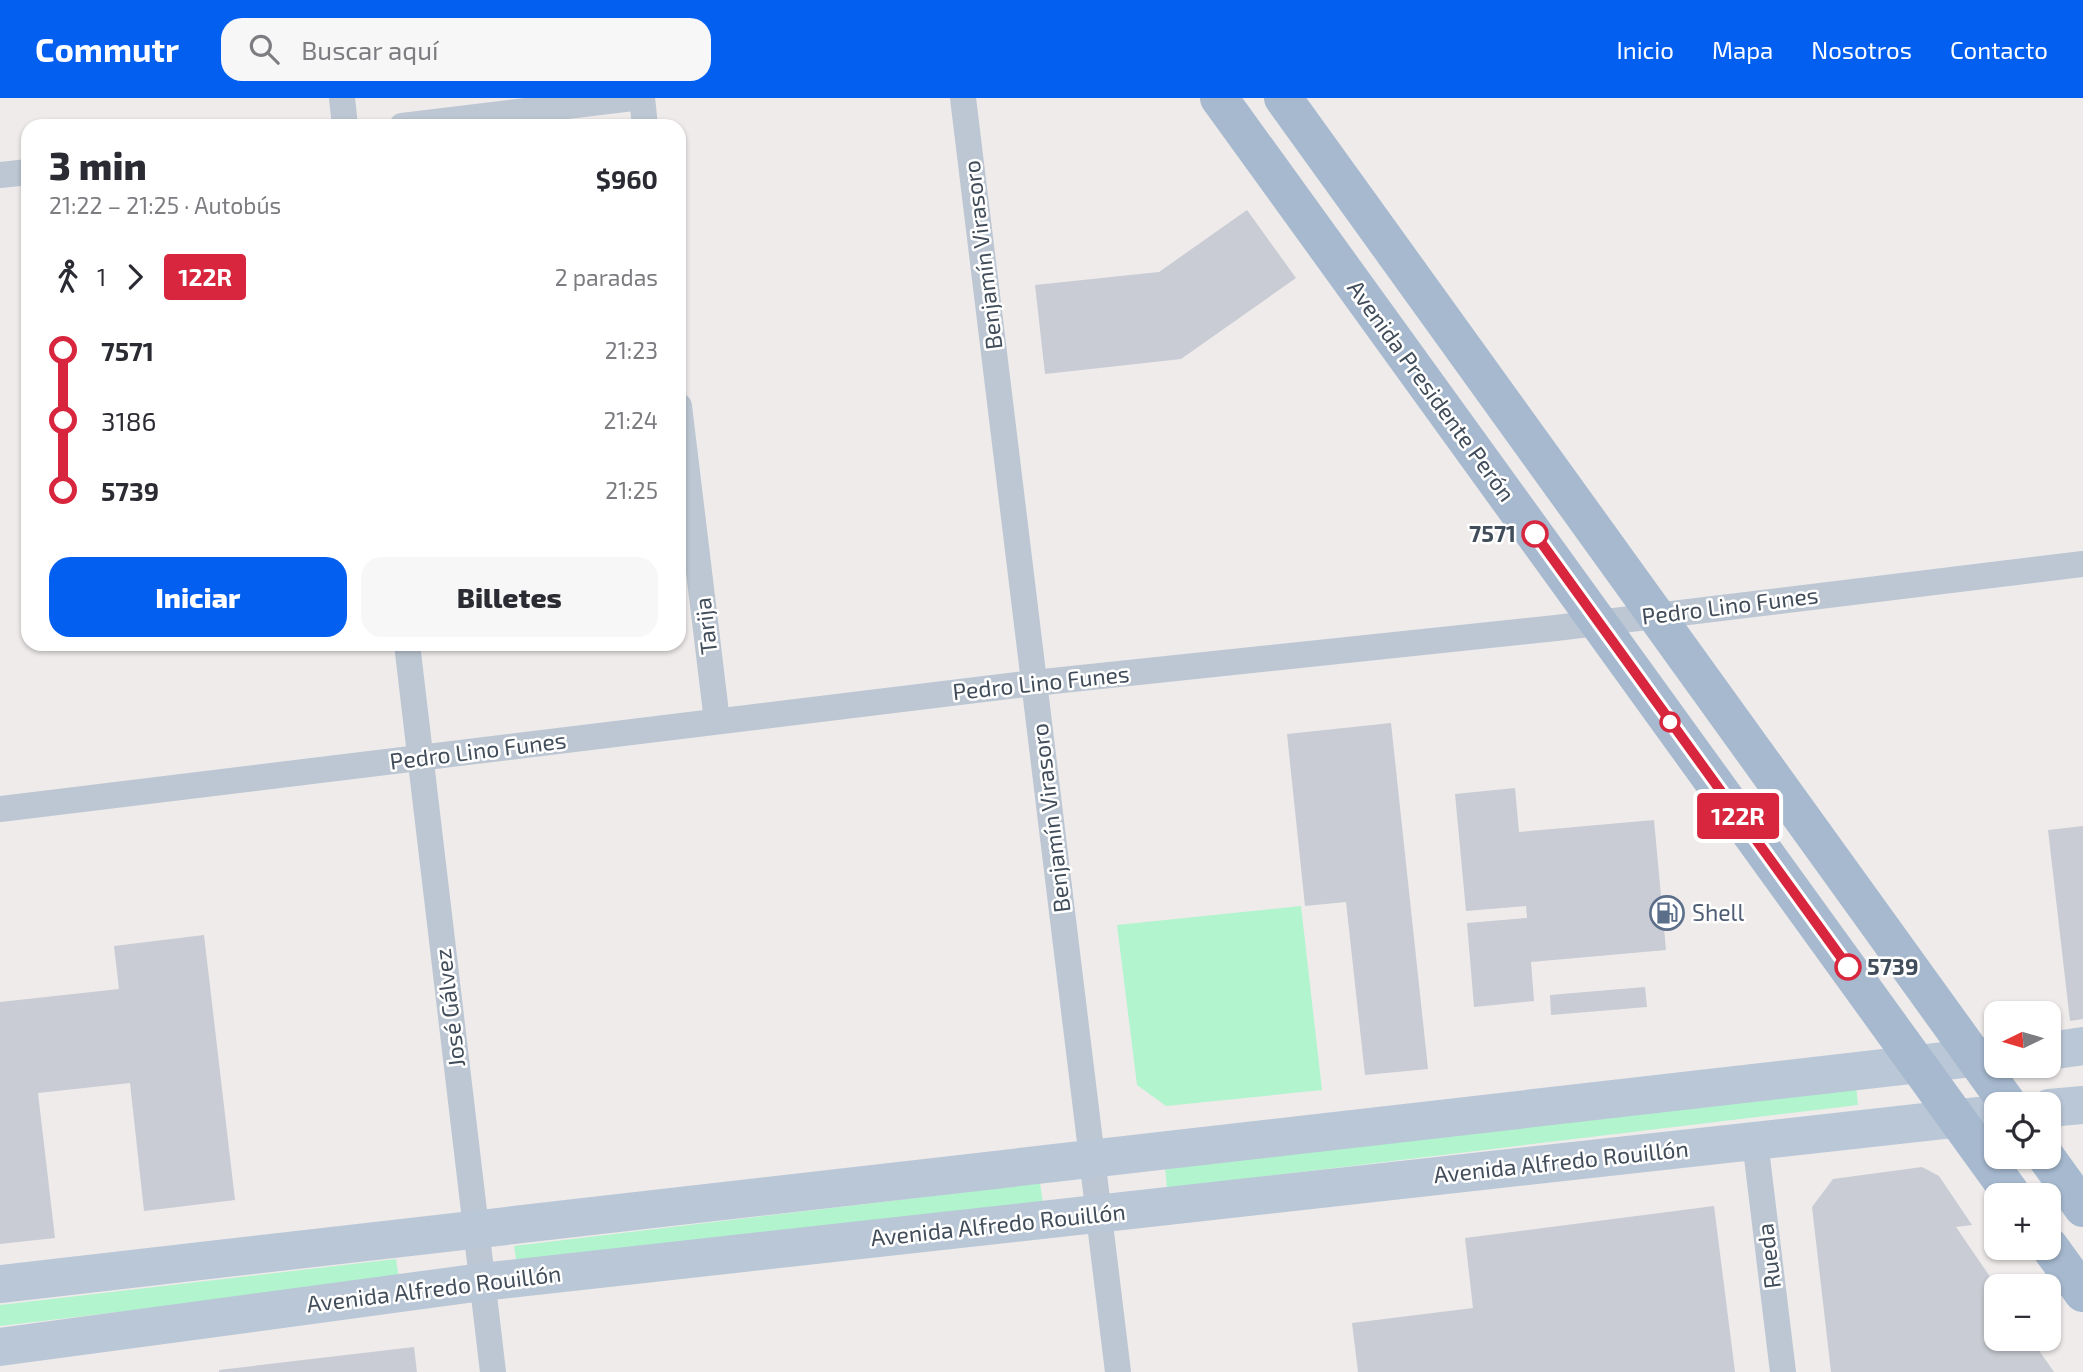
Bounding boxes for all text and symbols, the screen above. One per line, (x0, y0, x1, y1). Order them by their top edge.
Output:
search box (221, 18, 711, 81)
text: Commutr (35, 29, 179, 69)
icon: search (245, 30, 283, 68)
text: Buscar aquí (301, 34, 438, 65)
text: Inicio (1616, 35, 1674, 64)
text: Mapa (1712, 35, 1773, 64)
text: Nosotros (1811, 35, 1912, 64)
text: Contacto (1950, 35, 2048, 64)
text: 3 min (49, 142, 147, 188)
street label: Benjamín Virasoro (957, 159, 1008, 351)
text: $960 (596, 163, 658, 194)
text: 21:22 – 21:25 · Autobús (49, 191, 281, 219)
icon: walk (49, 258, 87, 296)
icon: forward (116, 258, 154, 296)
text: 122R (178, 262, 232, 291)
text: 1 (97, 263, 106, 291)
text: 2 paradas (555, 263, 658, 291)
street label: Avenida Presidente Perón (1342, 274, 1522, 507)
text: 7571 (101, 335, 154, 366)
text: 21:23 (605, 336, 658, 364)
text: 3186 (101, 405, 156, 436)
text: 21:24 (603, 406, 658, 434)
text: 5739 (101, 475, 159, 506)
text: 21:25 (605, 476, 658, 504)
place label: 7571 (1469, 519, 1516, 547)
marker: 7571 (1522, 521, 1548, 547)
button: Iniciar (49, 557, 347, 637)
button: Billetes (361, 557, 658, 637)
street label: Pedro Lino Funes (1640, 580, 1820, 630)
street label: Tarija (688, 596, 722, 656)
street label: Pedro Lino Funes (951, 659, 1131, 705)
unlabelled marker (1660, 712, 1680, 732)
street label: Benjamín Virasoro (1025, 722, 1076, 914)
street label: Pedro Lino Funes (388, 725, 568, 775)
line badge: 122R (1689, 793, 1787, 839)
text: 122R (1711, 801, 1765, 830)
fuel station icon: Shell (1648, 894, 1686, 932)
place label: Shell (1692, 898, 1744, 926)
street label: José Gálvez (428, 947, 470, 1069)
place label: 5739 (1867, 952, 1918, 980)
marker: 5739 (1835, 954, 1861, 980)
north arrow (1984, 1001, 2062, 1078)
map controls (1984, 1001, 2061, 1351)
button: locate (1984, 1092, 2061, 1169)
street label: Avenida Alfredo Rouillón (1432, 1134, 1690, 1188)
button: + (1984, 1183, 2061, 1260)
street label: Avenida Alfredo Rouillón (869, 1197, 1127, 1251)
street label: Rueda (1750, 1222, 1786, 1290)
street label: Avenida Alfredo Rouillón (305, 1259, 563, 1318)
button: − (1984, 1274, 2061, 1351)

